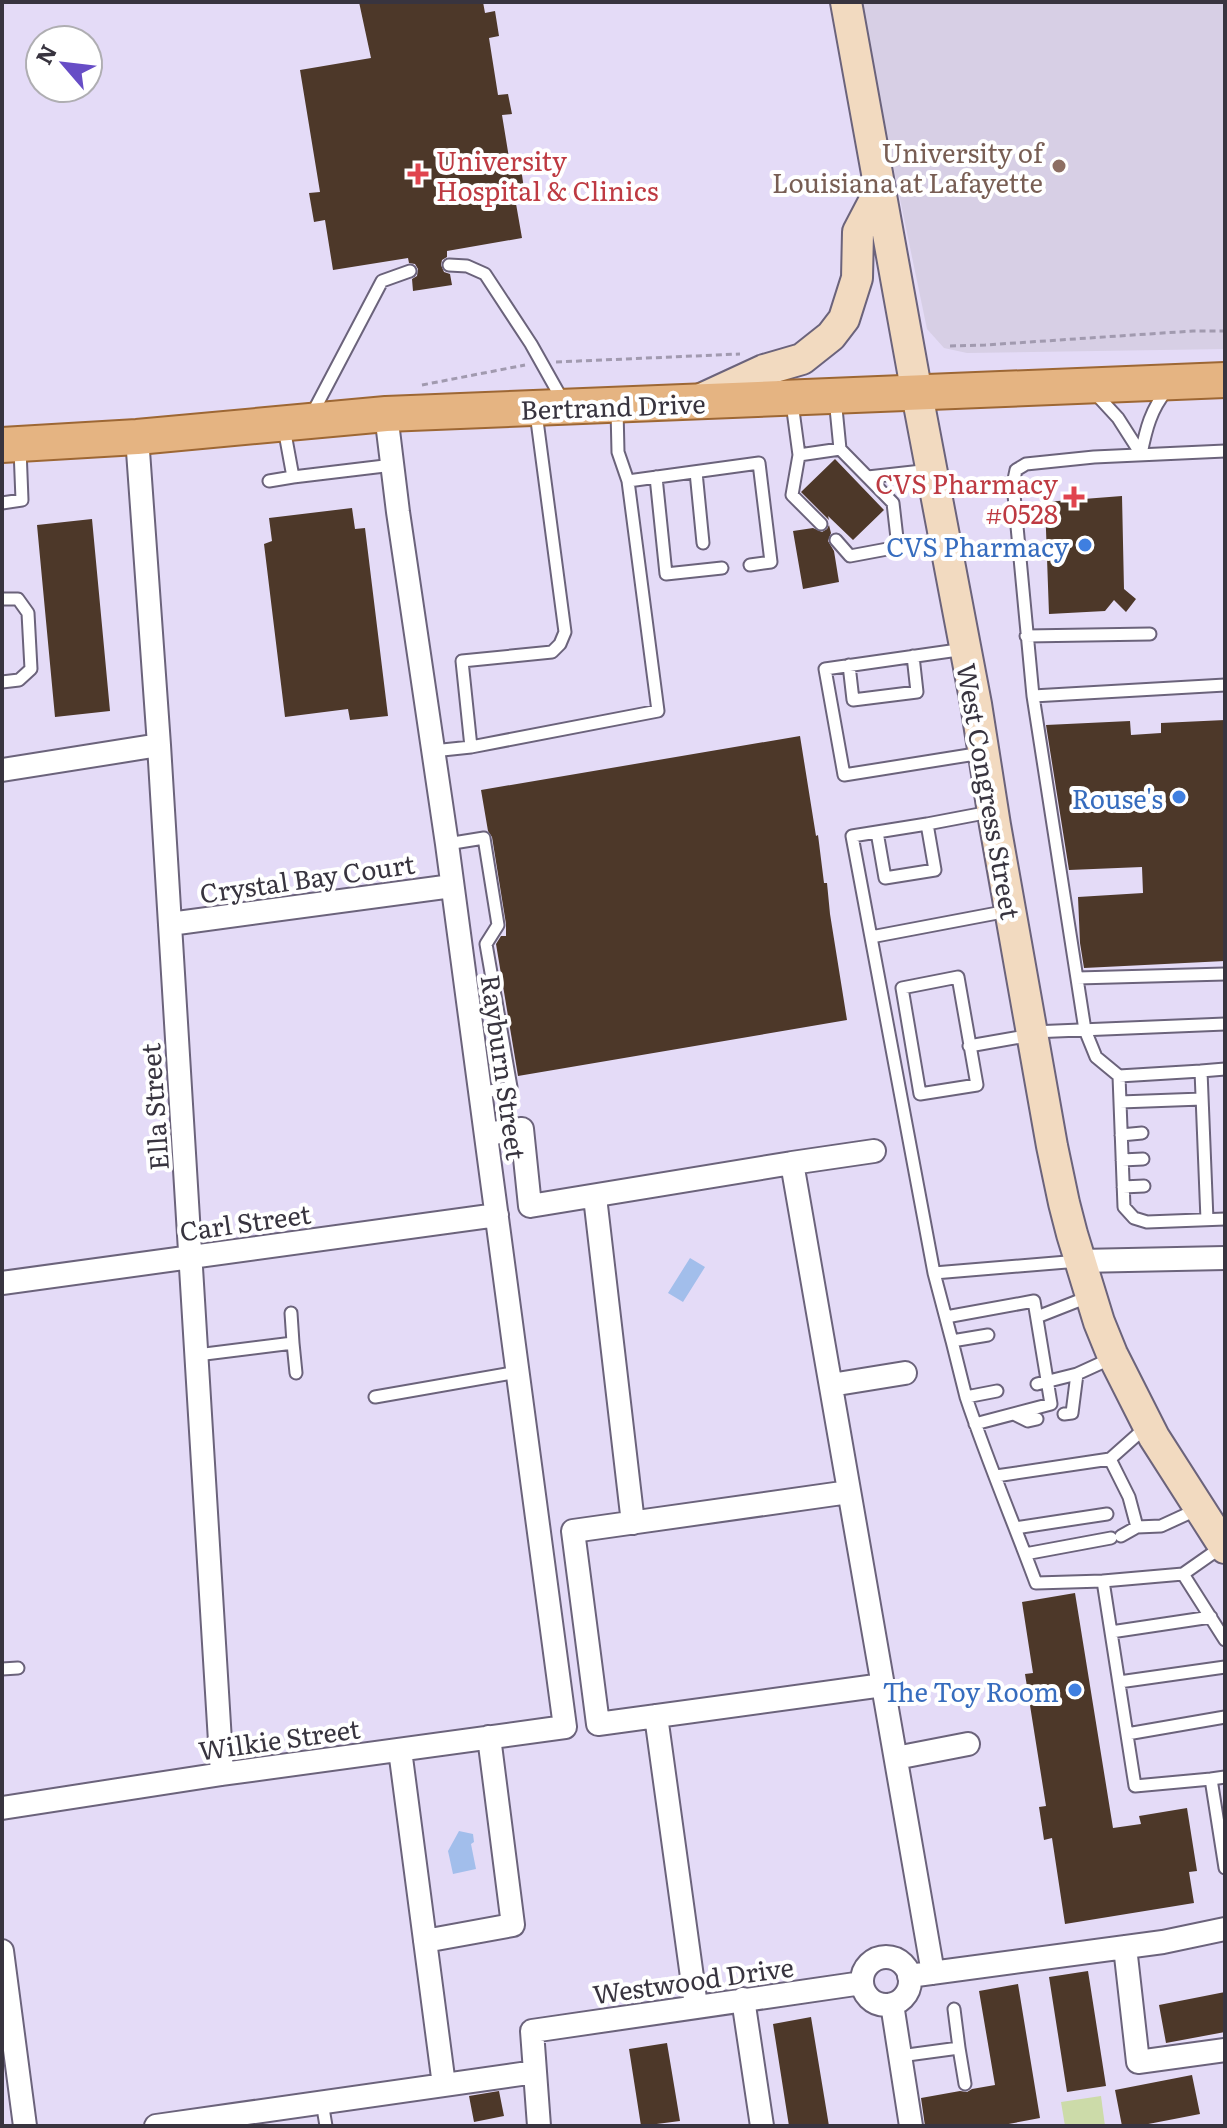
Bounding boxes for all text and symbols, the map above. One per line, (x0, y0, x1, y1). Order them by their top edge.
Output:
north arrow (24, 24, 104, 104)
text: N (26, 38, 64, 70)
place label: University of Louisiana at Lafayette (772, 132, 1045, 201)
place label: University Hospital & Clinics (436, 140, 658, 209)
marker: University of Louisiana at Lafayette (1050, 157, 1068, 175)
marker: University Hospital & Clinics (407, 163, 429, 185)
street label: Bertrand Drive (520, 382, 706, 428)
place label: CVS Pharmacy #0528 (875, 463, 1058, 532)
marker: CVS Pharmacy #0528 (1065, 488, 1083, 506)
place label: CVS Pharmacy (886, 526, 1069, 565)
marker: CVS Pharmacy (1076, 536, 1094, 554)
street label: West Congress Street (948, 660, 1032, 923)
place label: Rouse's (1072, 778, 1163, 817)
marker: Rouse's (1170, 788, 1188, 806)
street label: Crystal Bay Court (197, 843, 418, 911)
street label: Rayburn Street (473, 972, 537, 1163)
street label: Ella Street (129, 1042, 177, 1172)
street label: Carl Street (177, 1192, 313, 1249)
place label: The Toy Room (882, 1671, 1059, 1710)
marker: The Toy Room (1066, 1681, 1084, 1699)
street label: Wilkie Street (196, 1707, 363, 1769)
street label: Westwood Drive (590, 1946, 796, 2012)

